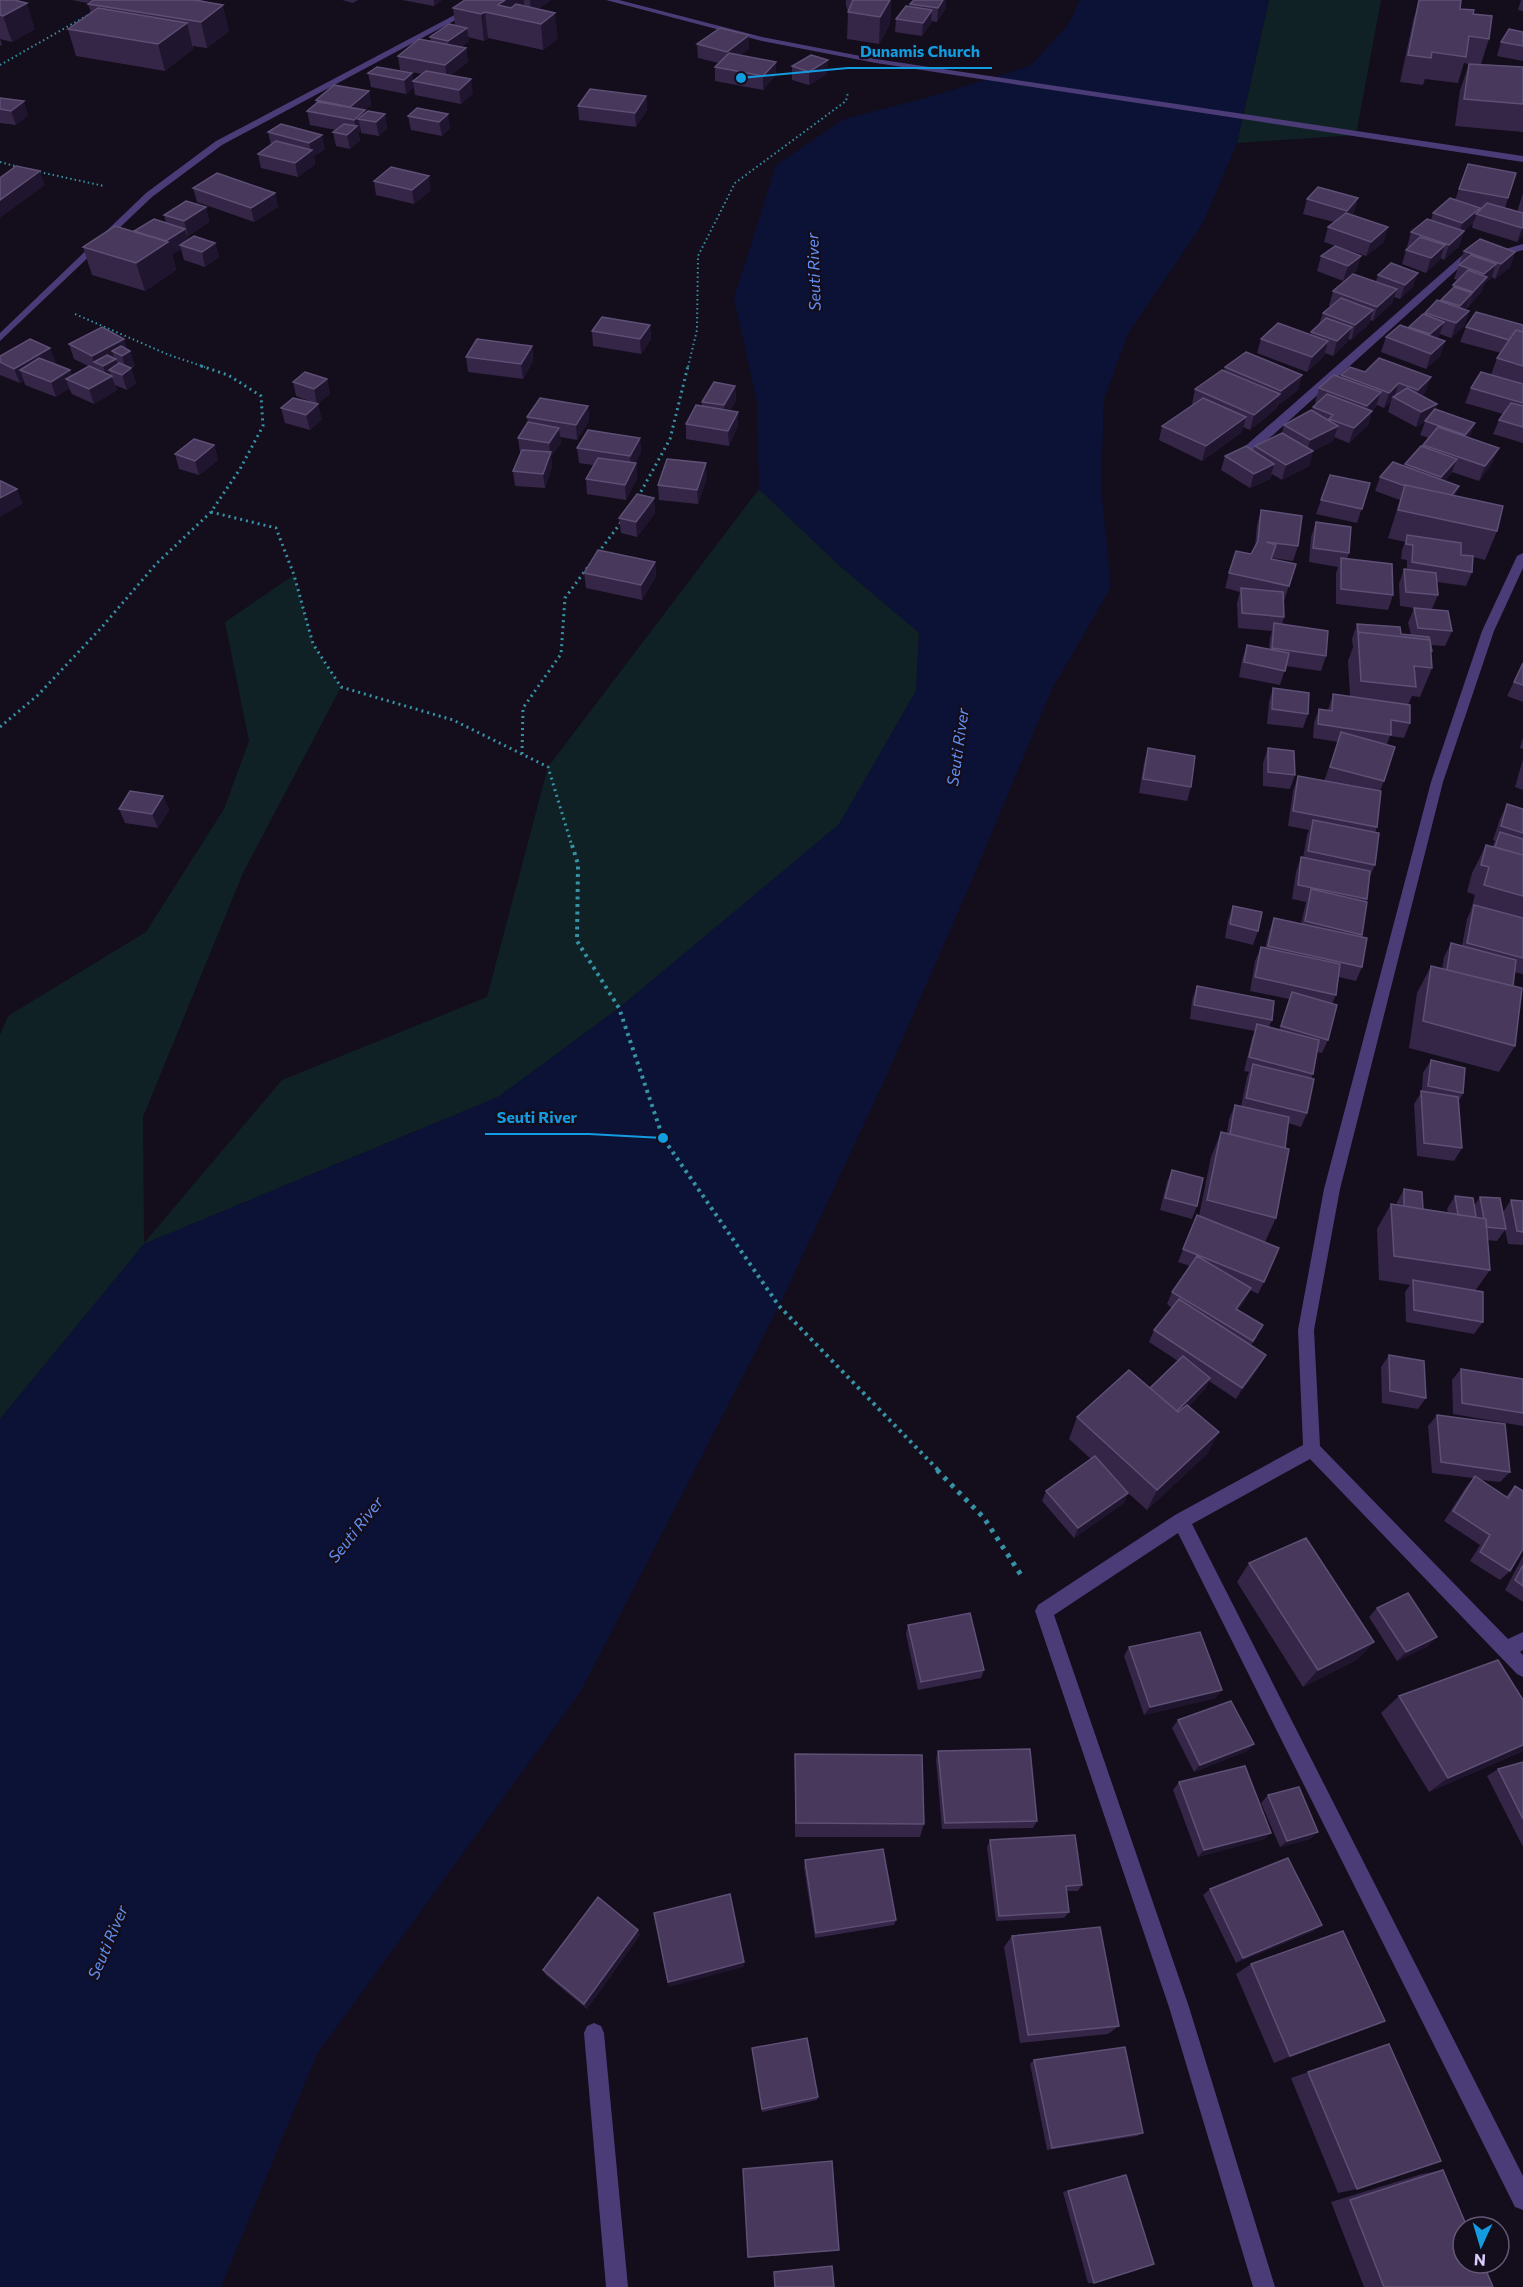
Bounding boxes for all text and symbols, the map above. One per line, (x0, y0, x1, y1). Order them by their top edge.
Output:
callout: Dunamis Church (848, 34, 992, 68)
text: Dunamis Church (860, 41, 980, 60)
water label: Seuti River (802, 232, 824, 311)
water label: Seuti River (942, 706, 972, 787)
callout: Seuti River (485, 1100, 589, 1134)
text: Seuti River (497, 1107, 578, 1126)
water label: Seuti River (323, 1492, 387, 1566)
water label: Seuti River (83, 1902, 131, 1982)
north arrow (1451, 2215, 1511, 2275)
text: N (1473, 2251, 1487, 2270)

